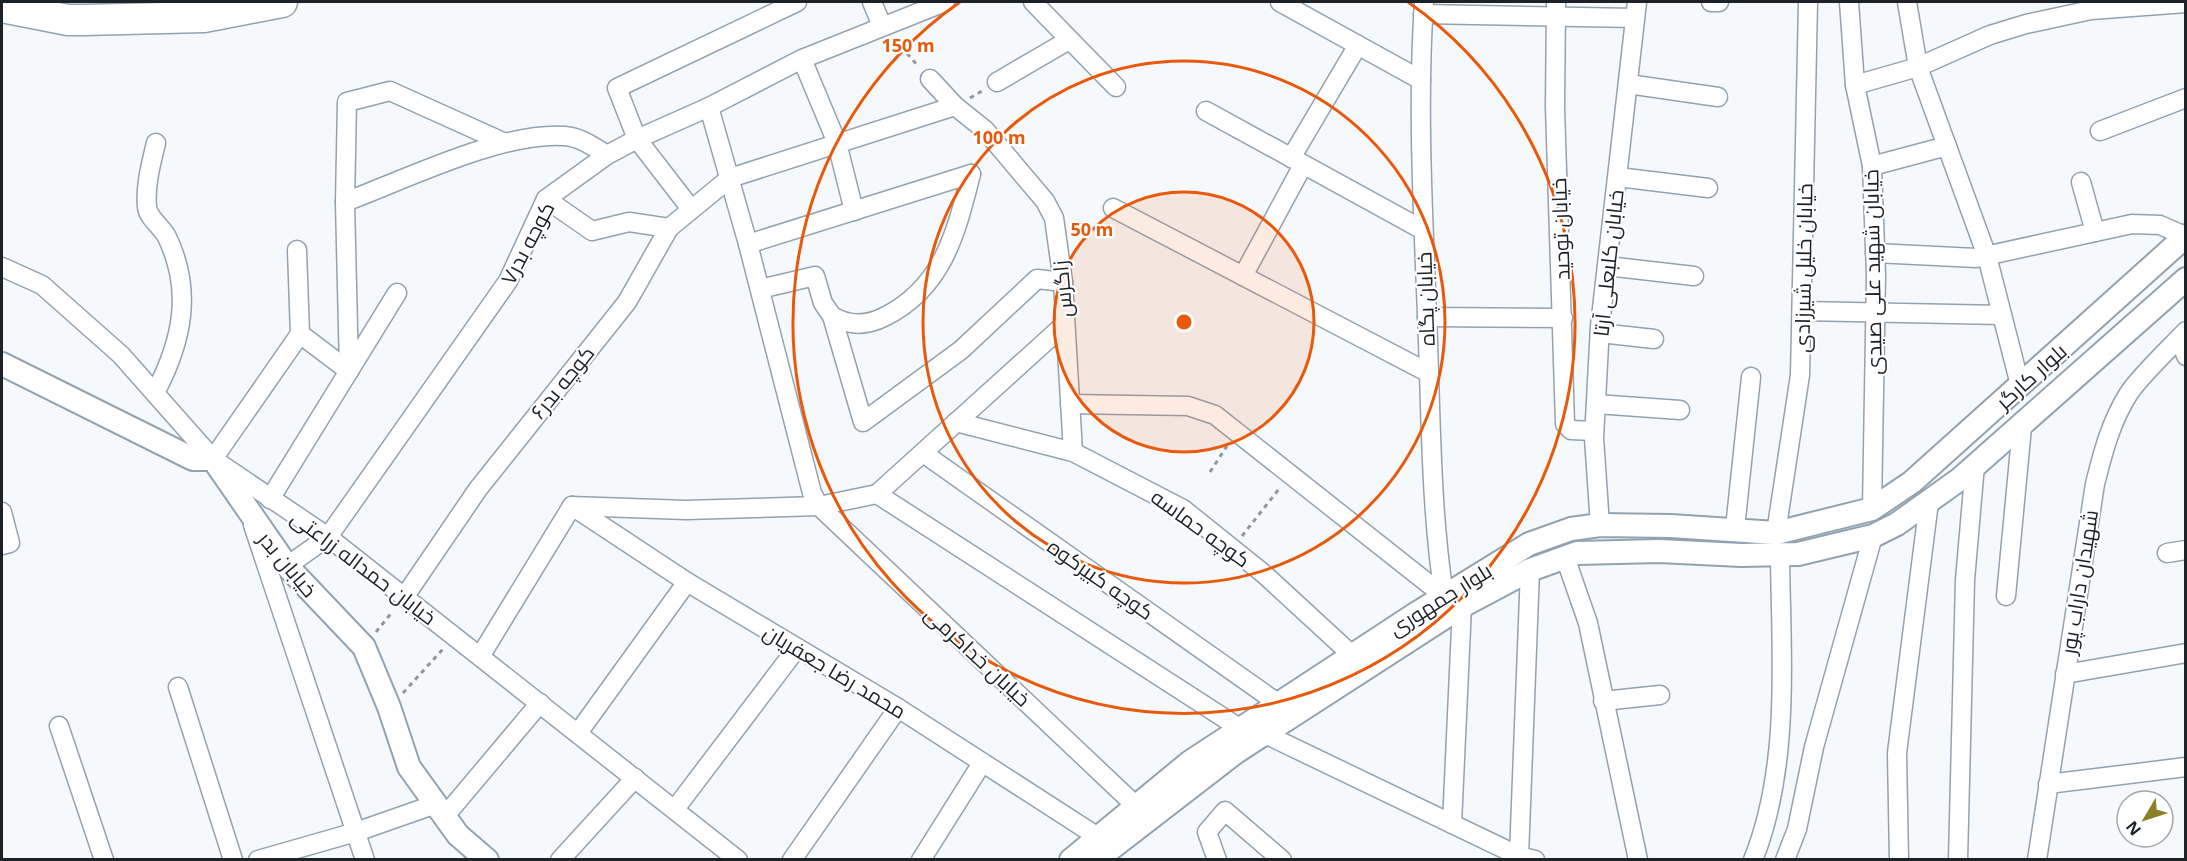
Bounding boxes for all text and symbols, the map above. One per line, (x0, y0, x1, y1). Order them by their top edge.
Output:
text: 150 m (881, 33, 935, 57)
text: 100 m (972, 125, 1026, 149)
street label: خیابان شهید علی صیدی (1856, 169, 1888, 375)
street label: خیابان توحید (1544, 177, 1576, 281)
street label: خیابان خلیل شیرزادی (1788, 183, 1818, 353)
street label: خیابان کلبعلی آرتا (1586, 188, 1630, 338)
street label: کوچه بدر۷ (494, 197, 561, 290)
text: 50 m (1071, 217, 1113, 241)
street label: خیابان پگاه (1409, 251, 1442, 347)
street label: زاگرس (1046, 259, 1078, 319)
centre of rings (1174, 312, 1194, 332)
street label: بلوار کارگر (1989, 337, 2072, 416)
street label: کوچه بدر۶ (524, 339, 601, 425)
street label: کوچه حماسه (1145, 483, 1256, 574)
street label: خیابان حمداله زراعتی (286, 503, 442, 631)
street label: شهیدان داراب پور (2054, 508, 2105, 657)
street label: خیابان بدر (252, 524, 324, 603)
street label: کوچه کبیرکوه (1042, 532, 1160, 627)
street label: بلوار جمهوری (1383, 556, 1497, 642)
street label: خیابان خداکرمی (919, 600, 1037, 712)
street label: محمد رضا جعفریان (758, 617, 912, 725)
north arrow (2115, 789, 2175, 849)
text: N (2121, 816, 2146, 840)

